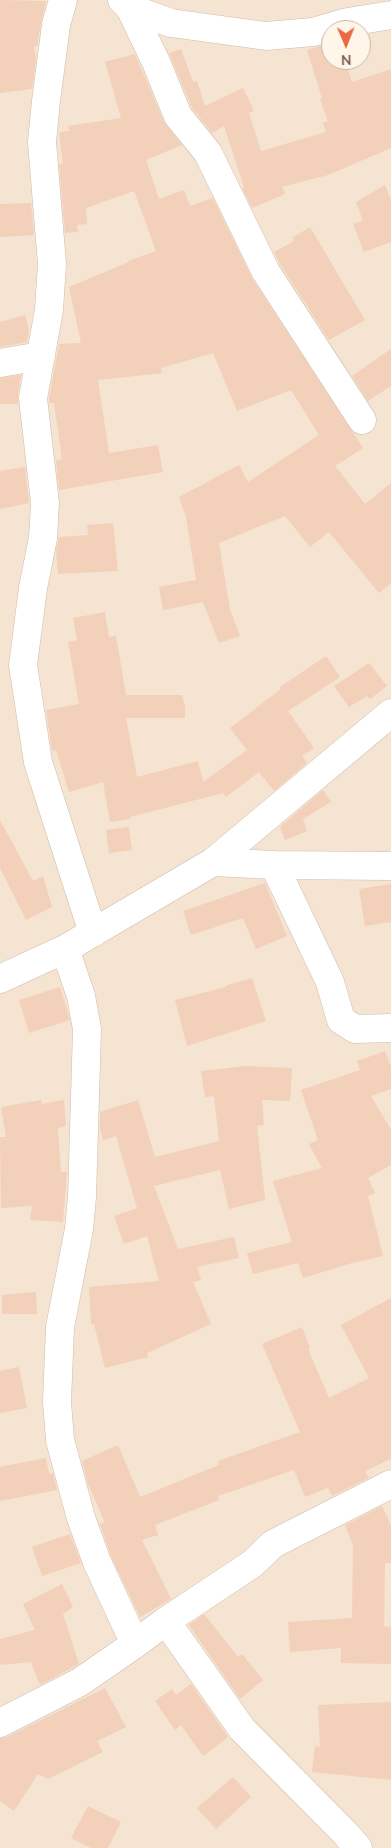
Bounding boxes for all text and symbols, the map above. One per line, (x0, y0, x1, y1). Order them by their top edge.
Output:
north arrow (321, 20, 371, 70)
text: N (341, 50, 352, 69)

